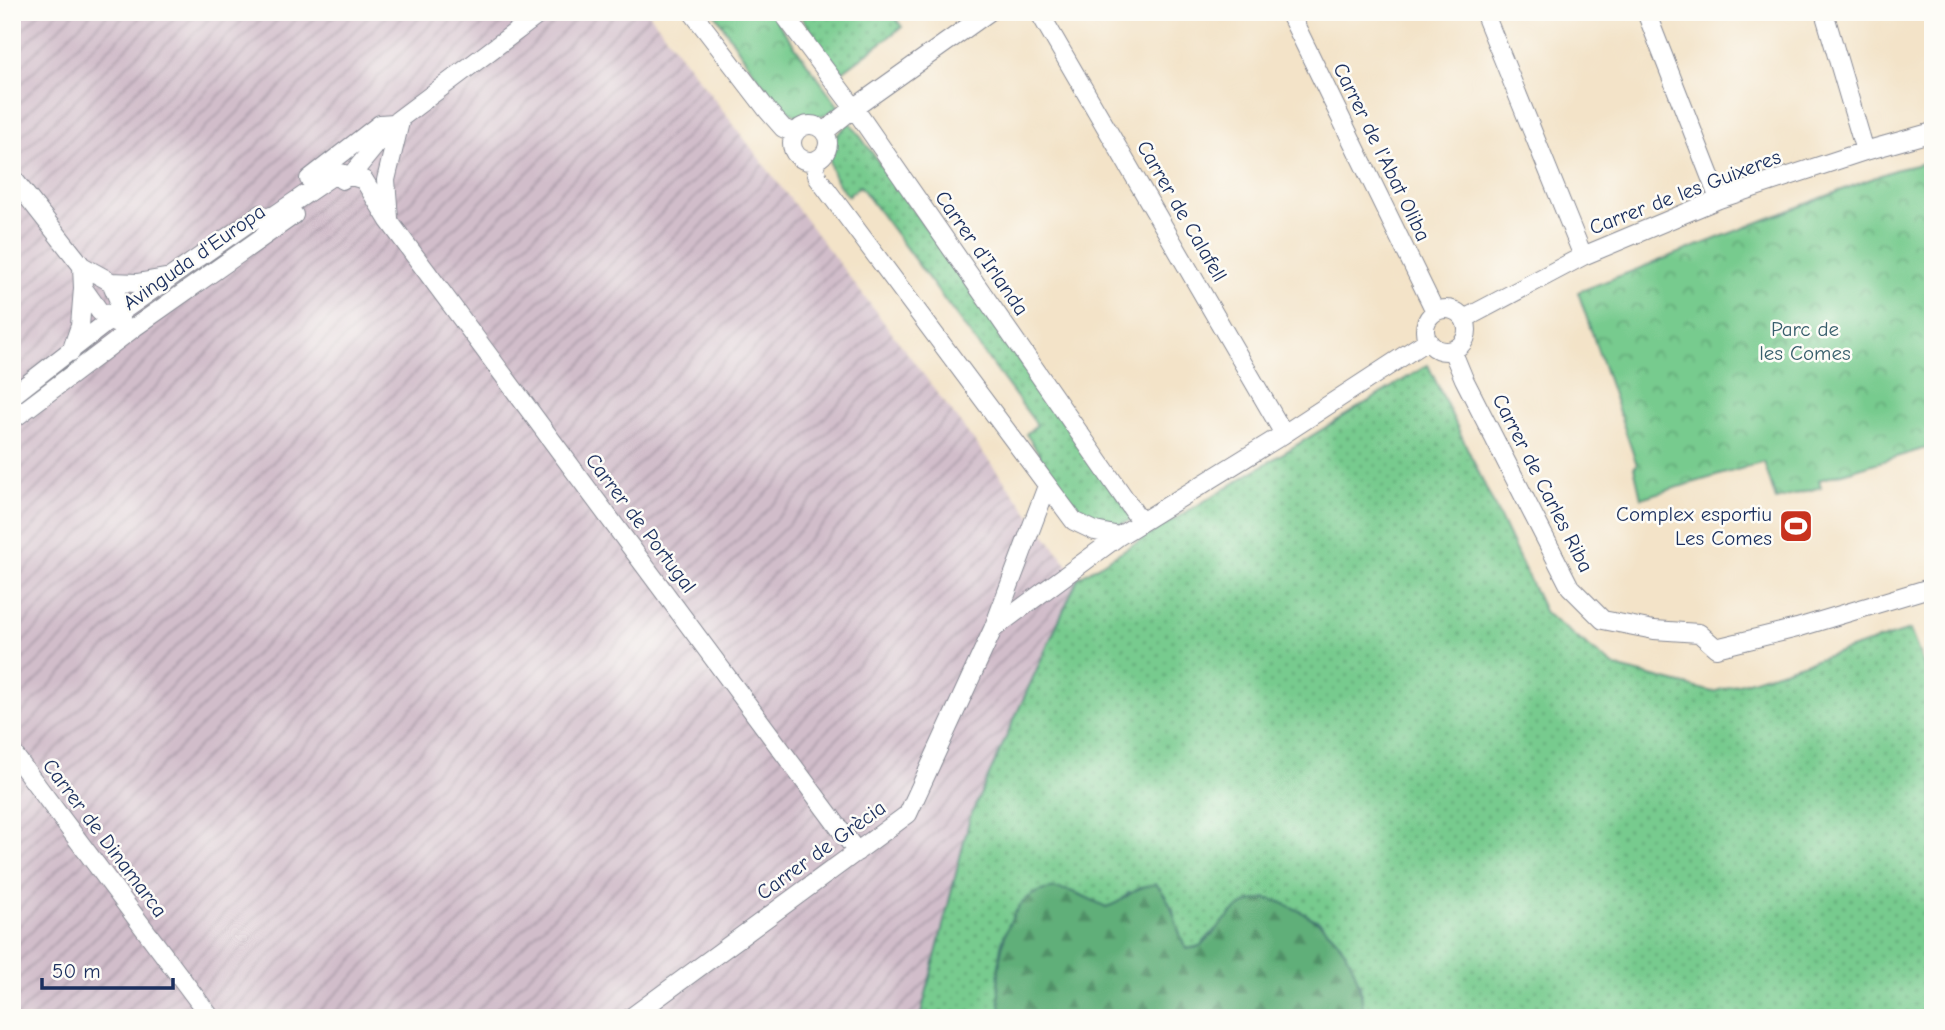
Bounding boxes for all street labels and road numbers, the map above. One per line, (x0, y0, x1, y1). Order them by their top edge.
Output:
street label: Carrer de l'Abat Oliba (1328, 59, 1436, 245)
street label: Carrer de Calafell (1132, 136, 1232, 286)
street label: Carrer de les Guixeres (1586, 144, 1784, 240)
street label: Carrer d'Irlanda (930, 186, 1034, 320)
street label: Avinguda d'Europa (118, 199, 270, 315)
street label: Carrer de Carles Riba (1488, 390, 1598, 576)
street label: Carrer de Portugal (581, 449, 701, 597)
street label: Carrer de Dinamarca (38, 754, 172, 922)
street label: Carrer de Grècia (752, 795, 890, 905)

